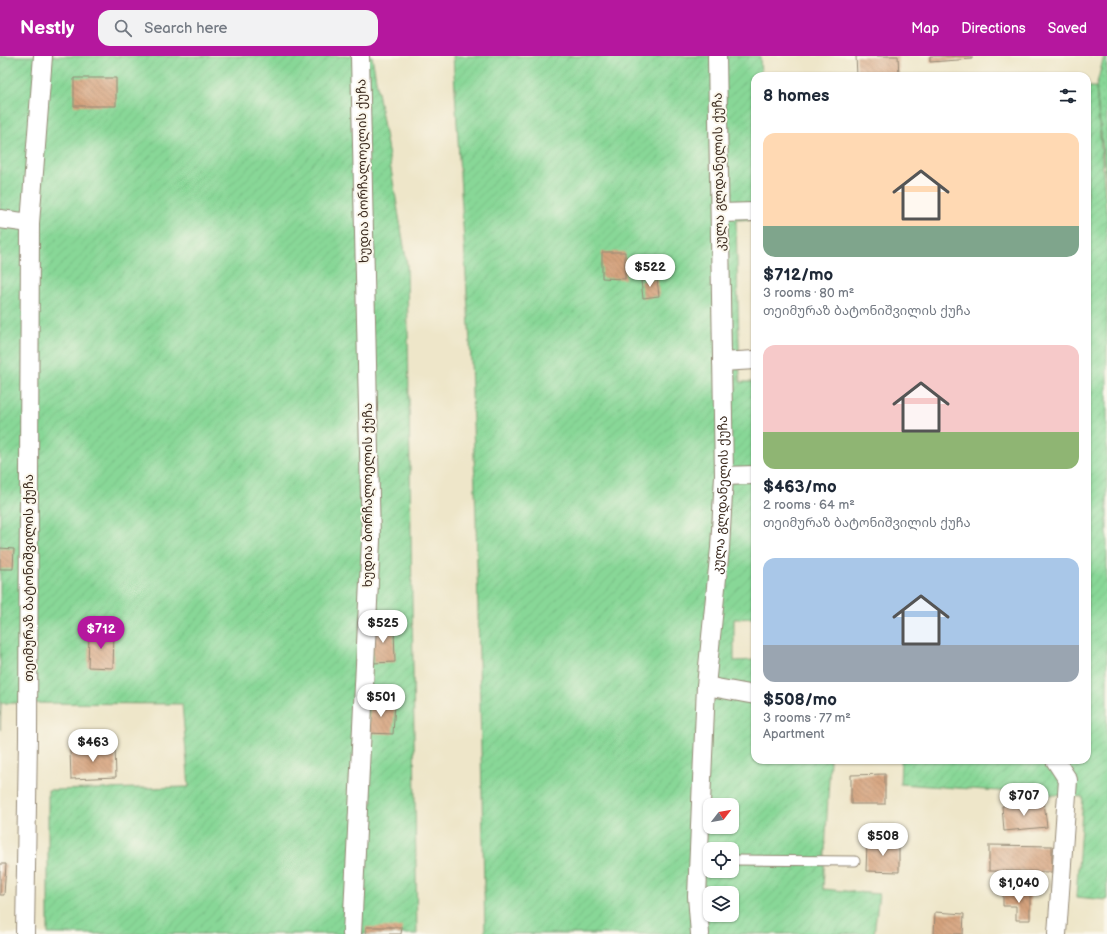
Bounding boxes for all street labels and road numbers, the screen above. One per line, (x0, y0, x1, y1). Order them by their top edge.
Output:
street label: ხუდია ბორჩალოელის ქუჩა (353, 79, 373, 263)
street label: კულა გლდანელის ქუჩა (710, 92, 728, 252)
street label: ხუდია ბორჩალოელის ქუჩა (360, 403, 376, 587)
street label: კულა გლდანელის ქუჩა (709, 415, 732, 575)
street label: თეიმურაზ ბატონიშვილის ქუჩა (21, 474, 37, 682)

